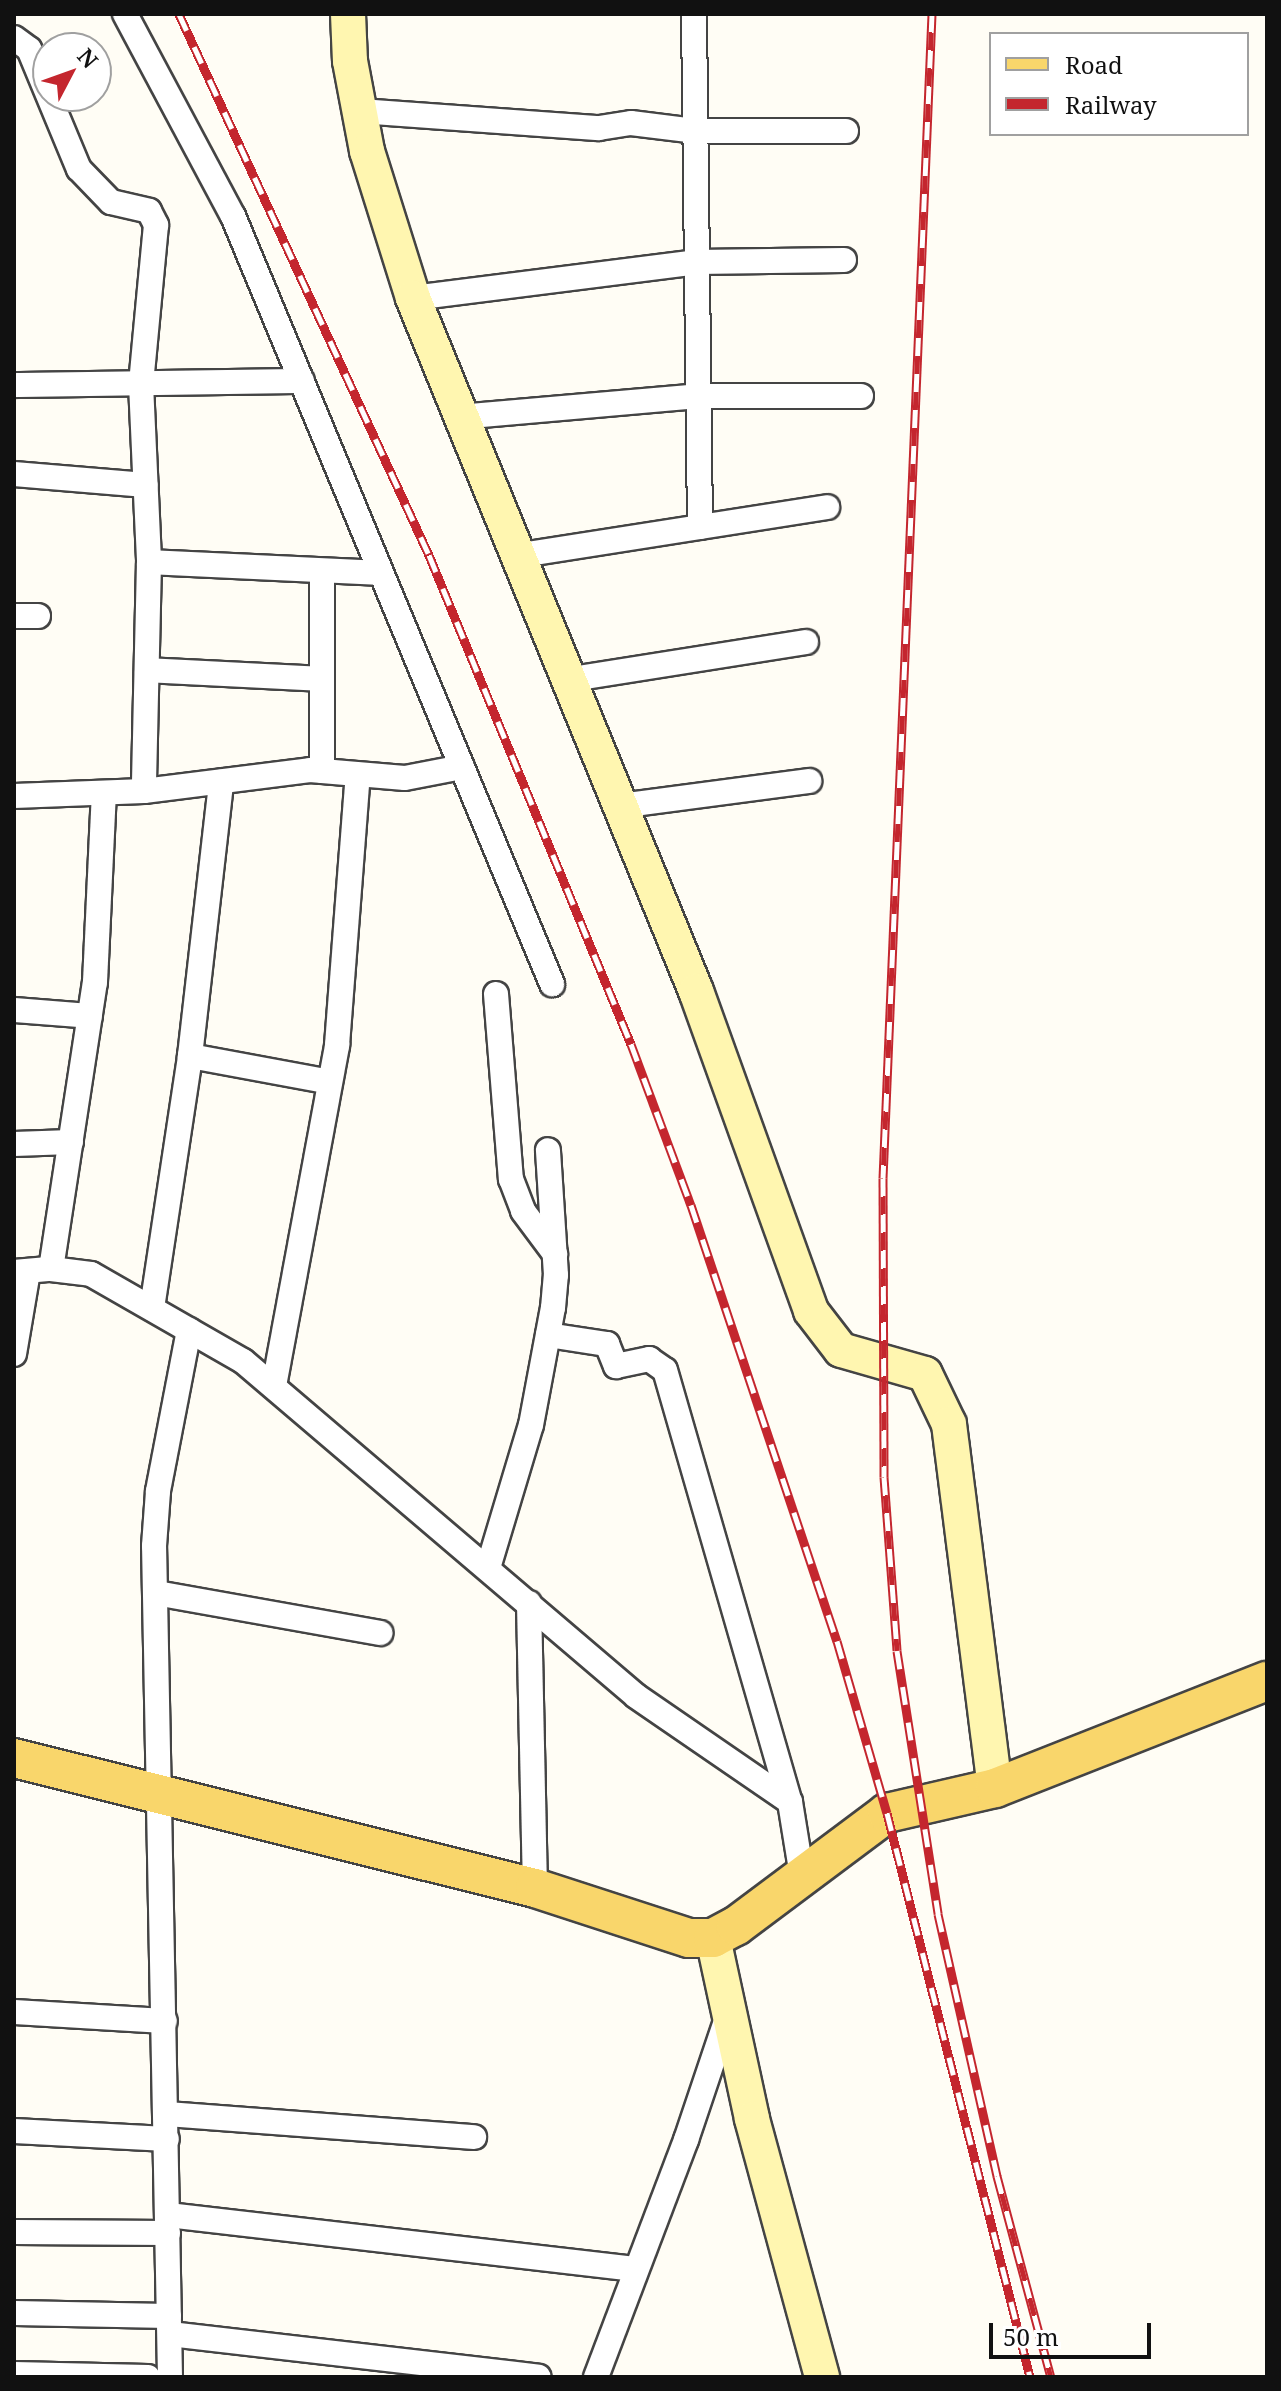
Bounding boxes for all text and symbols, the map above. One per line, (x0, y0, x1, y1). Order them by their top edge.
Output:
north arrow (32, 32, 112, 112)
legend (989, 32, 1249, 136)
text: N (72, 41, 106, 74)
text: Road (1065, 48, 1123, 81)
text: Railway (1065, 88, 1157, 121)
scale bar (993, 2307, 1155, 2357)
text: 50 m (1003, 2320, 1059, 2353)

